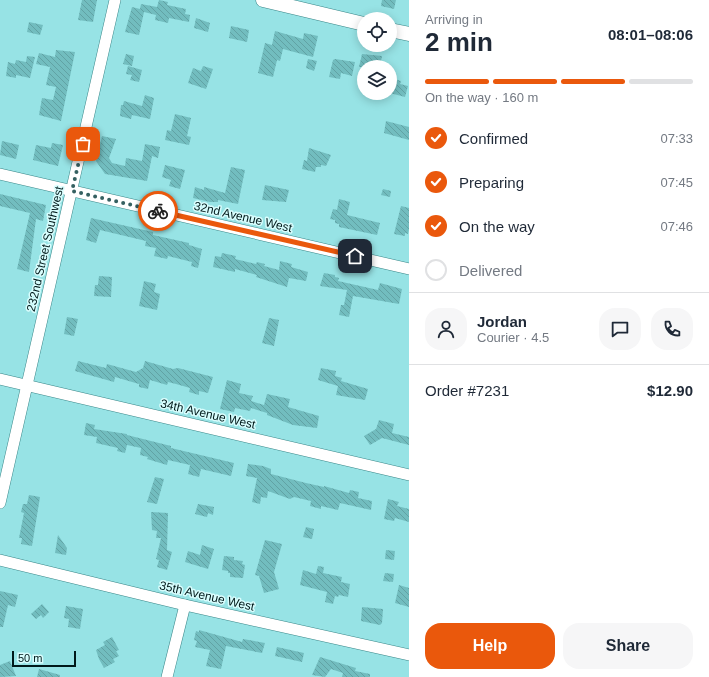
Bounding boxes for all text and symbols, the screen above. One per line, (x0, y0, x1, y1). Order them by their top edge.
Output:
map controls (357, 12, 397, 100)
button: locate (357, 12, 397, 52)
text: Arriving in (425, 12, 483, 27)
text: 08:01–08:06 (608, 26, 693, 43)
text: 2 min (425, 27, 493, 57)
button: layers (357, 60, 397, 100)
text: On the way · 160 m (425, 90, 538, 105)
pin (66, 127, 100, 161)
icon: check (425, 127, 447, 149)
text: Confirmed (459, 130, 528, 147)
text: 07:33 (660, 131, 693, 146)
icon: bag (72, 133, 94, 155)
icon: check (425, 171, 447, 193)
text: Preparing (459, 174, 524, 191)
text: 07:45 (660, 175, 693, 190)
street label: 232nd Street Southwest (24, 184, 66, 313)
courier (138, 191, 178, 231)
street label: 32nd Avenue West (193, 199, 294, 235)
icon: bike (147, 200, 169, 222)
icon: check (425, 215, 447, 237)
text: On the way (459, 218, 535, 235)
text: 07:46 (660, 219, 693, 234)
pin (338, 239, 372, 273)
icon: home (344, 245, 366, 267)
text: Delivered (459, 262, 522, 279)
button: person (425, 308, 467, 350)
button: chat (599, 308, 641, 350)
button: phone (651, 308, 693, 350)
text: Jordan (477, 313, 527, 330)
text: Courier · 4.5 (477, 330, 549, 345)
text: Order #7231 (425, 382, 509, 399)
text: $12.90 (647, 382, 693, 399)
street label: 34th Avenue West (159, 396, 257, 432)
street label: 35th Avenue West (158, 578, 256, 614)
button: Help (425, 623, 555, 669)
button: Share (563, 623, 693, 669)
scale bar (12, 649, 76, 668)
text: 50 m (18, 652, 42, 664)

